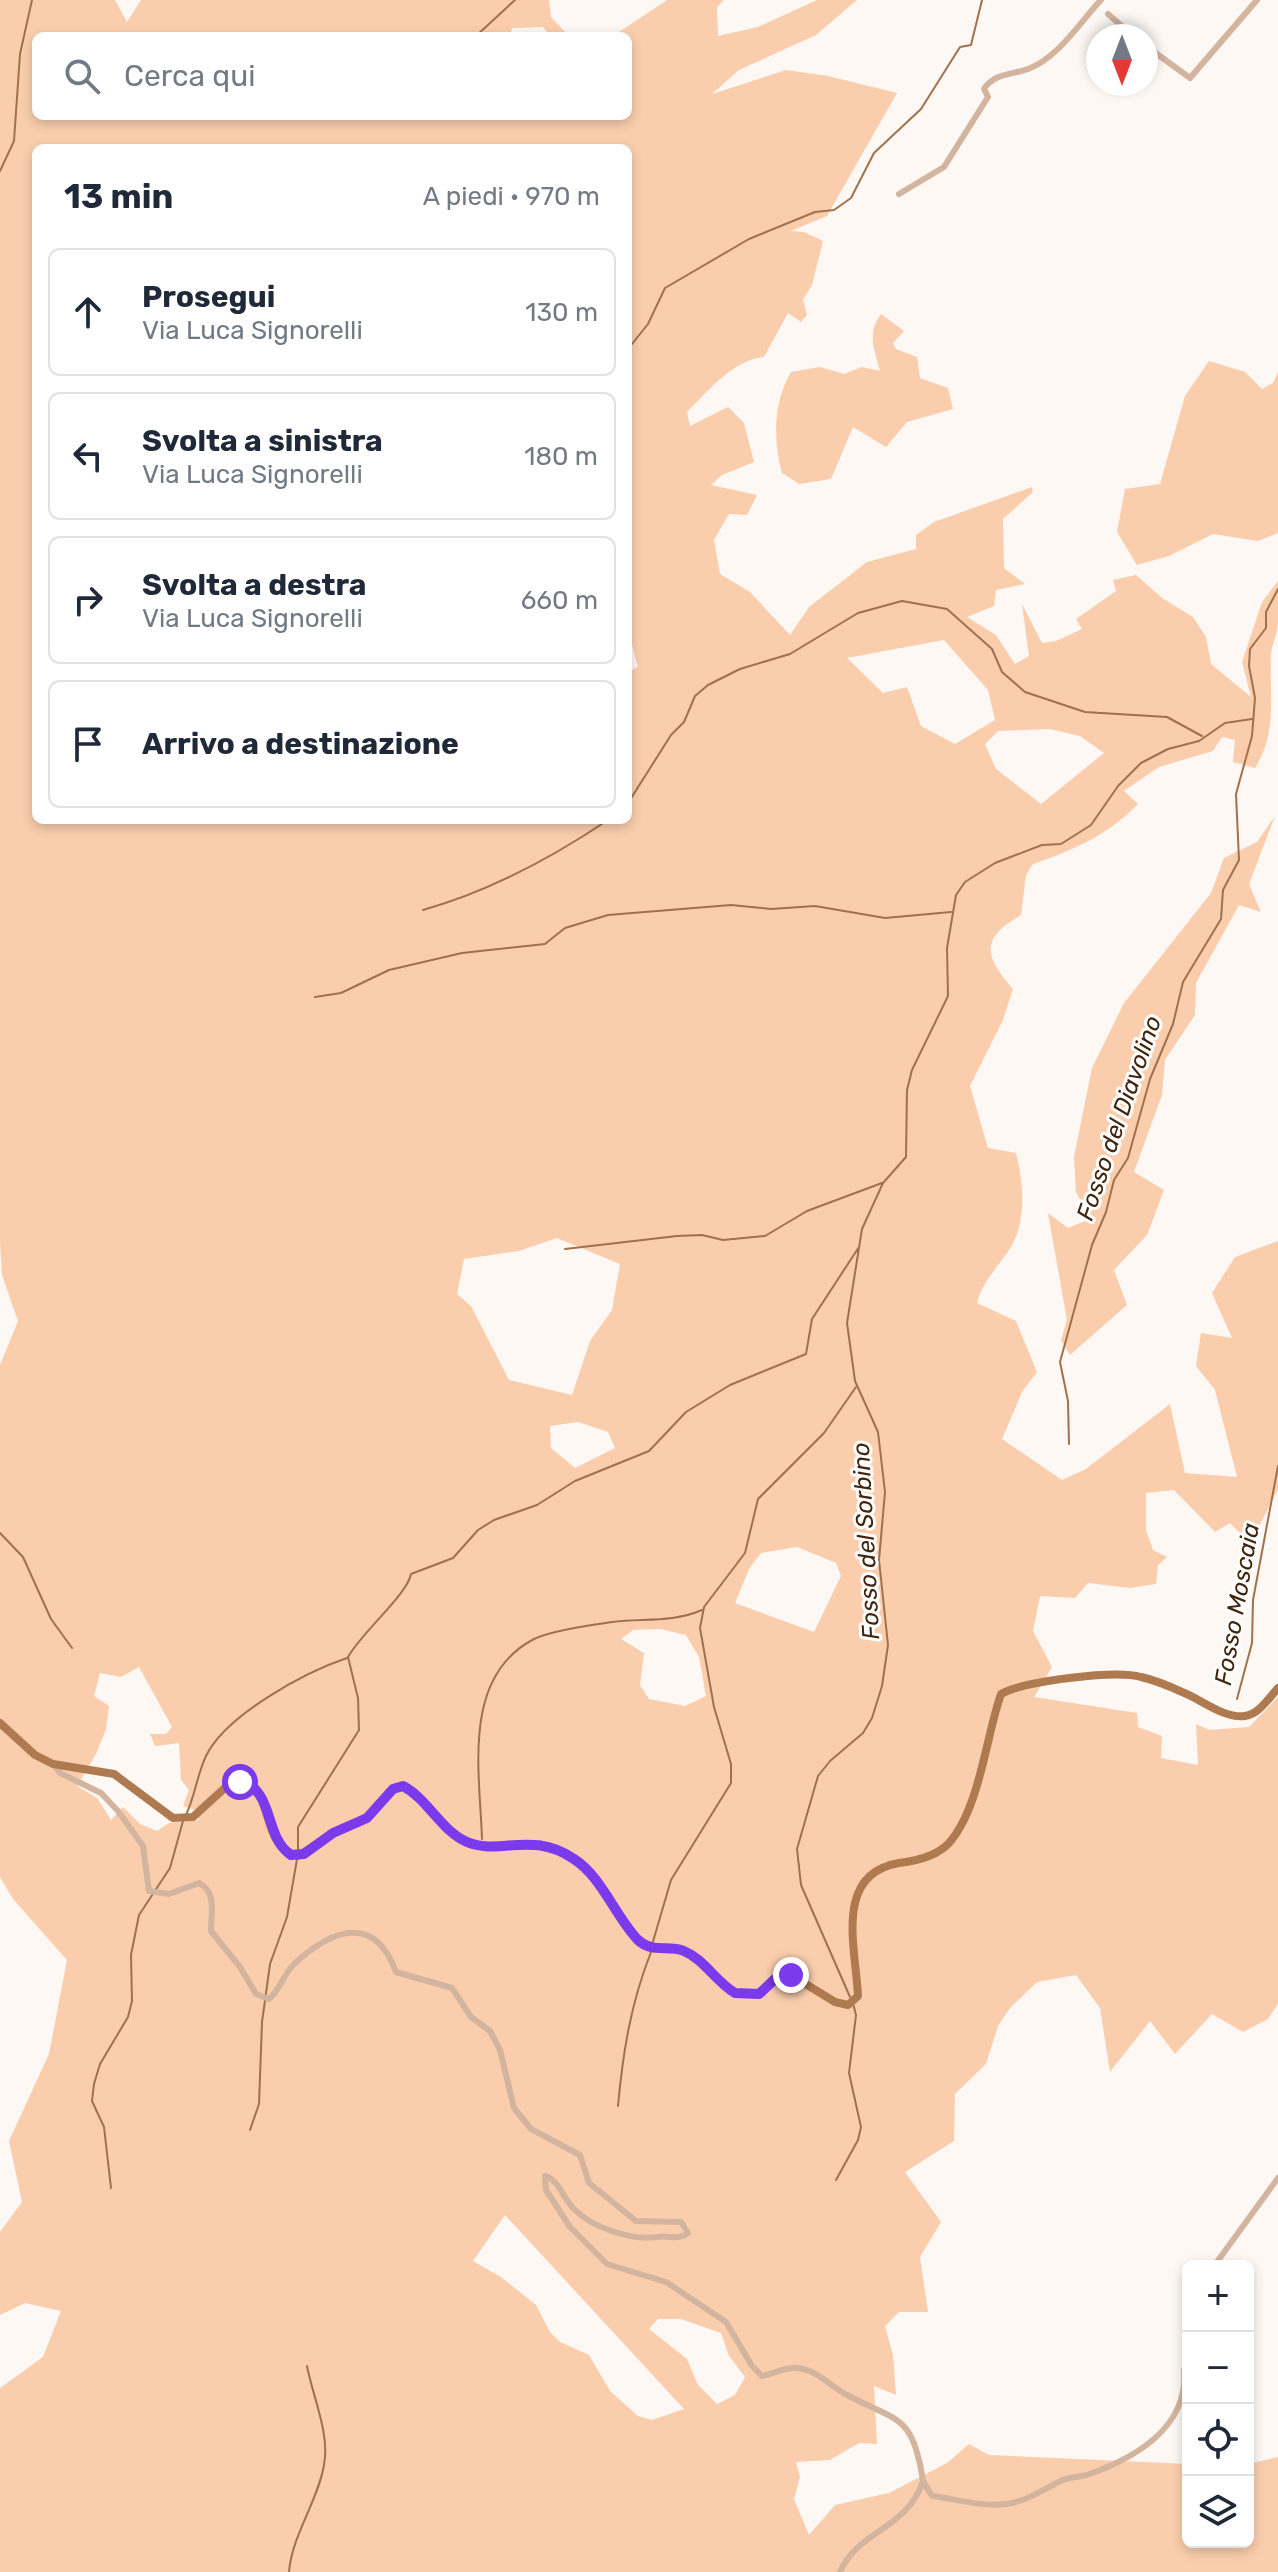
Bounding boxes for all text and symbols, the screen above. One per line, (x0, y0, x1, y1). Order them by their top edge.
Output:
north arrow (1086, 24, 1158, 96)
search box (32, 32, 632, 120)
icon: search (60, 54, 104, 98)
text: Cerca qui (124, 58, 256, 94)
text: 13 min (64, 176, 173, 217)
text: A piedi · 970 m (423, 181, 600, 212)
text: Prosegui (142, 279, 275, 315)
icon: ahead (66, 290, 110, 334)
text: 130 m (525, 297, 598, 328)
text: Via Luca Signorelli (142, 315, 363, 346)
text: Svolta a sinistra (142, 423, 383, 459)
icon: left (66, 434, 110, 478)
text: 180 m (524, 441, 598, 472)
text: Via Luca Signorelli (142, 459, 363, 490)
text: Svolta a destra (142, 567, 367, 603)
icon: right (66, 578, 110, 622)
text: 660 m (521, 585, 598, 616)
text: Via Luca Signorelli (142, 603, 363, 634)
icon: arrive (66, 722, 110, 766)
text: Arrivo a destinazione (142, 726, 459, 762)
water label: Fosso del Diavolino (1071, 1012, 1167, 1224)
water label: Fosso del Sorbino (847, 1442, 885, 1640)
water label: Fosso Moscaia (1209, 1521, 1265, 1687)
route start (222, 1764, 258, 1800)
route end (773, 1957, 809, 1993)
map controls (1182, 2260, 1254, 2548)
button: + (1182, 2260, 1254, 2332)
button: − (1182, 2332, 1254, 2404)
button: locate (1182, 2404, 1254, 2476)
button: layers (1182, 2476, 1254, 2548)

